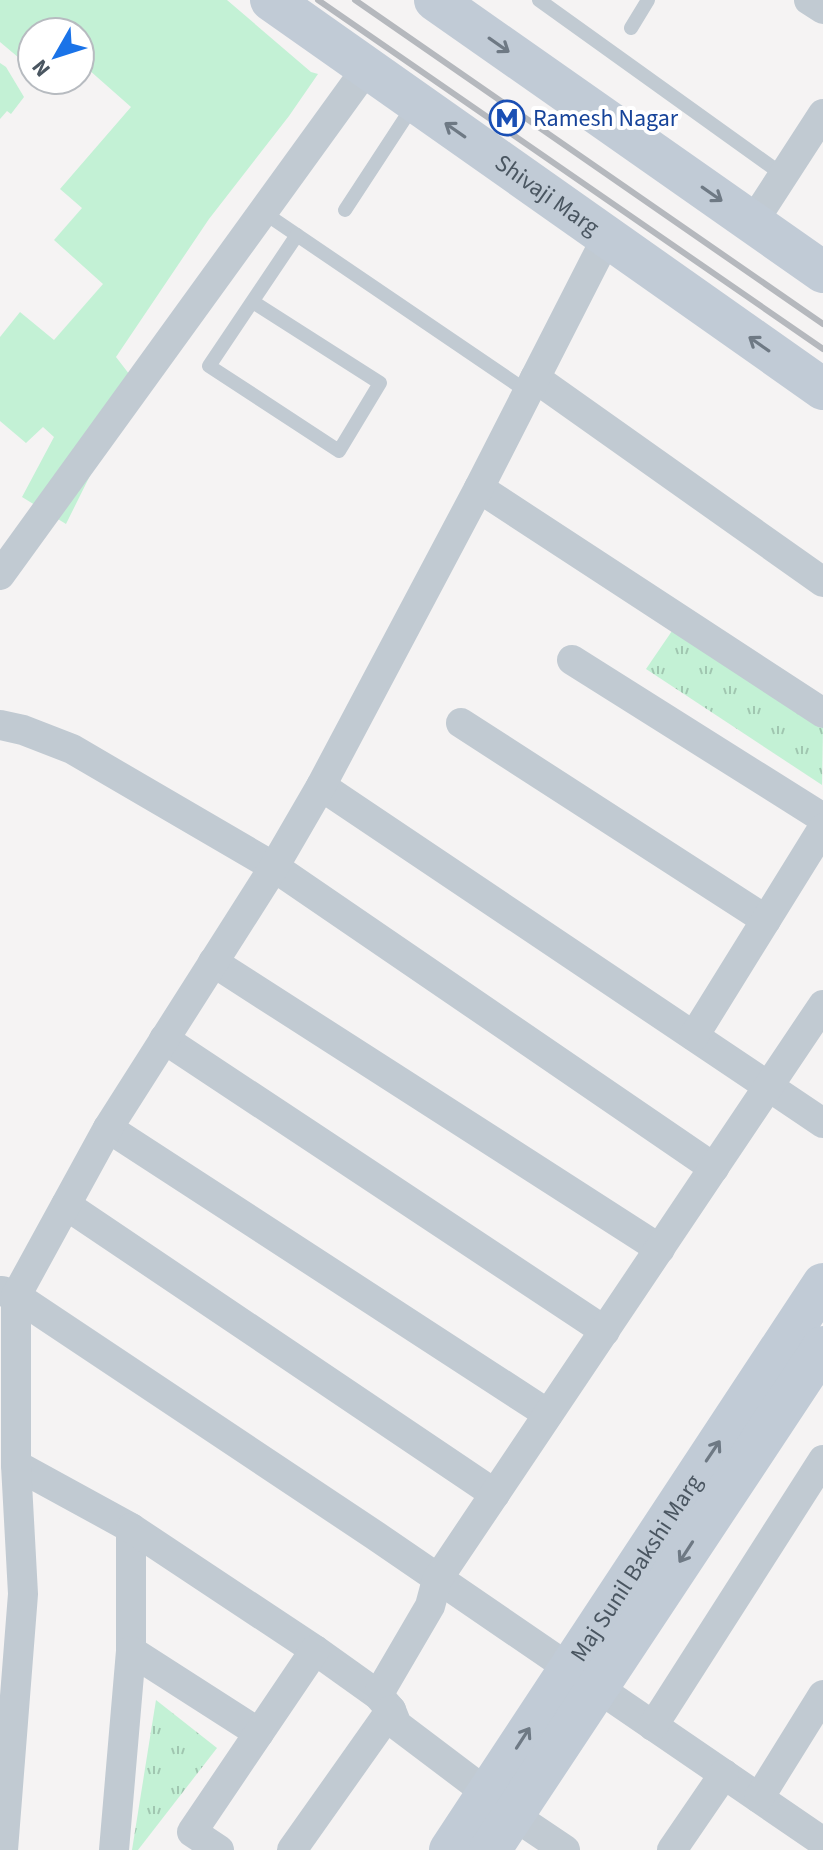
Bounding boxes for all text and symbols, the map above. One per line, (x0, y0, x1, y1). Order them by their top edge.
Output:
north arrow (16, 16, 96, 96)
one-way arrow (487, 37, 509, 53)
text: N (24, 52, 58, 84)
metro station icon: Ramesh Nagar (488, 99, 526, 137)
place label: Ramesh Nagar (533, 101, 679, 136)
one-way arrow (445, 122, 467, 138)
street label: Shivaji Marg (488, 146, 607, 244)
one-way arrow (700, 186, 722, 202)
one-way arrow (749, 336, 771, 352)
one-way arrow (705, 1440, 721, 1462)
street label: Maj Sunil Bakshi Marg (561, 1467, 711, 1668)
one-way arrow (678, 1540, 695, 1562)
one-way arrow (516, 1727, 532, 1750)

